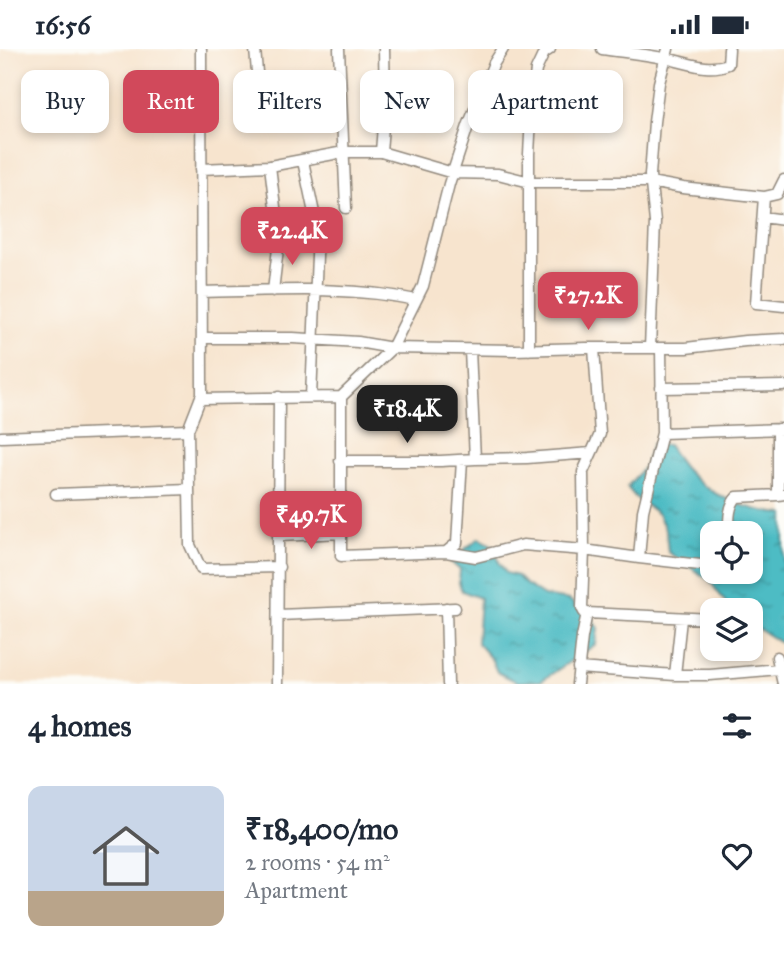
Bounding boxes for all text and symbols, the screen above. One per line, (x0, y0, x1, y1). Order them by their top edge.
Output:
text: 16:56 (35, 9, 91, 41)
chip: Buy (21, 70, 109, 133)
chip: Rent (123, 70, 219, 133)
chip: Filters (233, 70, 346, 133)
chip: New (360, 70, 454, 133)
chip: Apartment (468, 70, 623, 133)
pin: ₹22.4K (235, 207, 349, 267)
text: ₹22.4K (257, 216, 327, 244)
pin: ₹27.2K (531, 273, 645, 332)
text: ₹27.2K (554, 281, 622, 309)
pin: ₹18.4K (350, 385, 464, 445)
text: ₹18.4K (373, 394, 441, 422)
pin: ₹49.7K (254, 491, 368, 551)
text: ₹49.7K (276, 500, 346, 528)
map controls (700, 521, 763, 661)
button: locate (700, 521, 763, 584)
button: layers (700, 598, 763, 661)
icon: filters (718, 707, 756, 745)
text: 4 homes (28, 708, 132, 744)
text: ₹18,400/mo (245, 811, 398, 847)
icon: home (84, 814, 168, 898)
icon: heart (718, 837, 756, 875)
text: 2 rooms · 54 m² (245, 848, 390, 876)
text: Apartment (245, 876, 348, 904)

